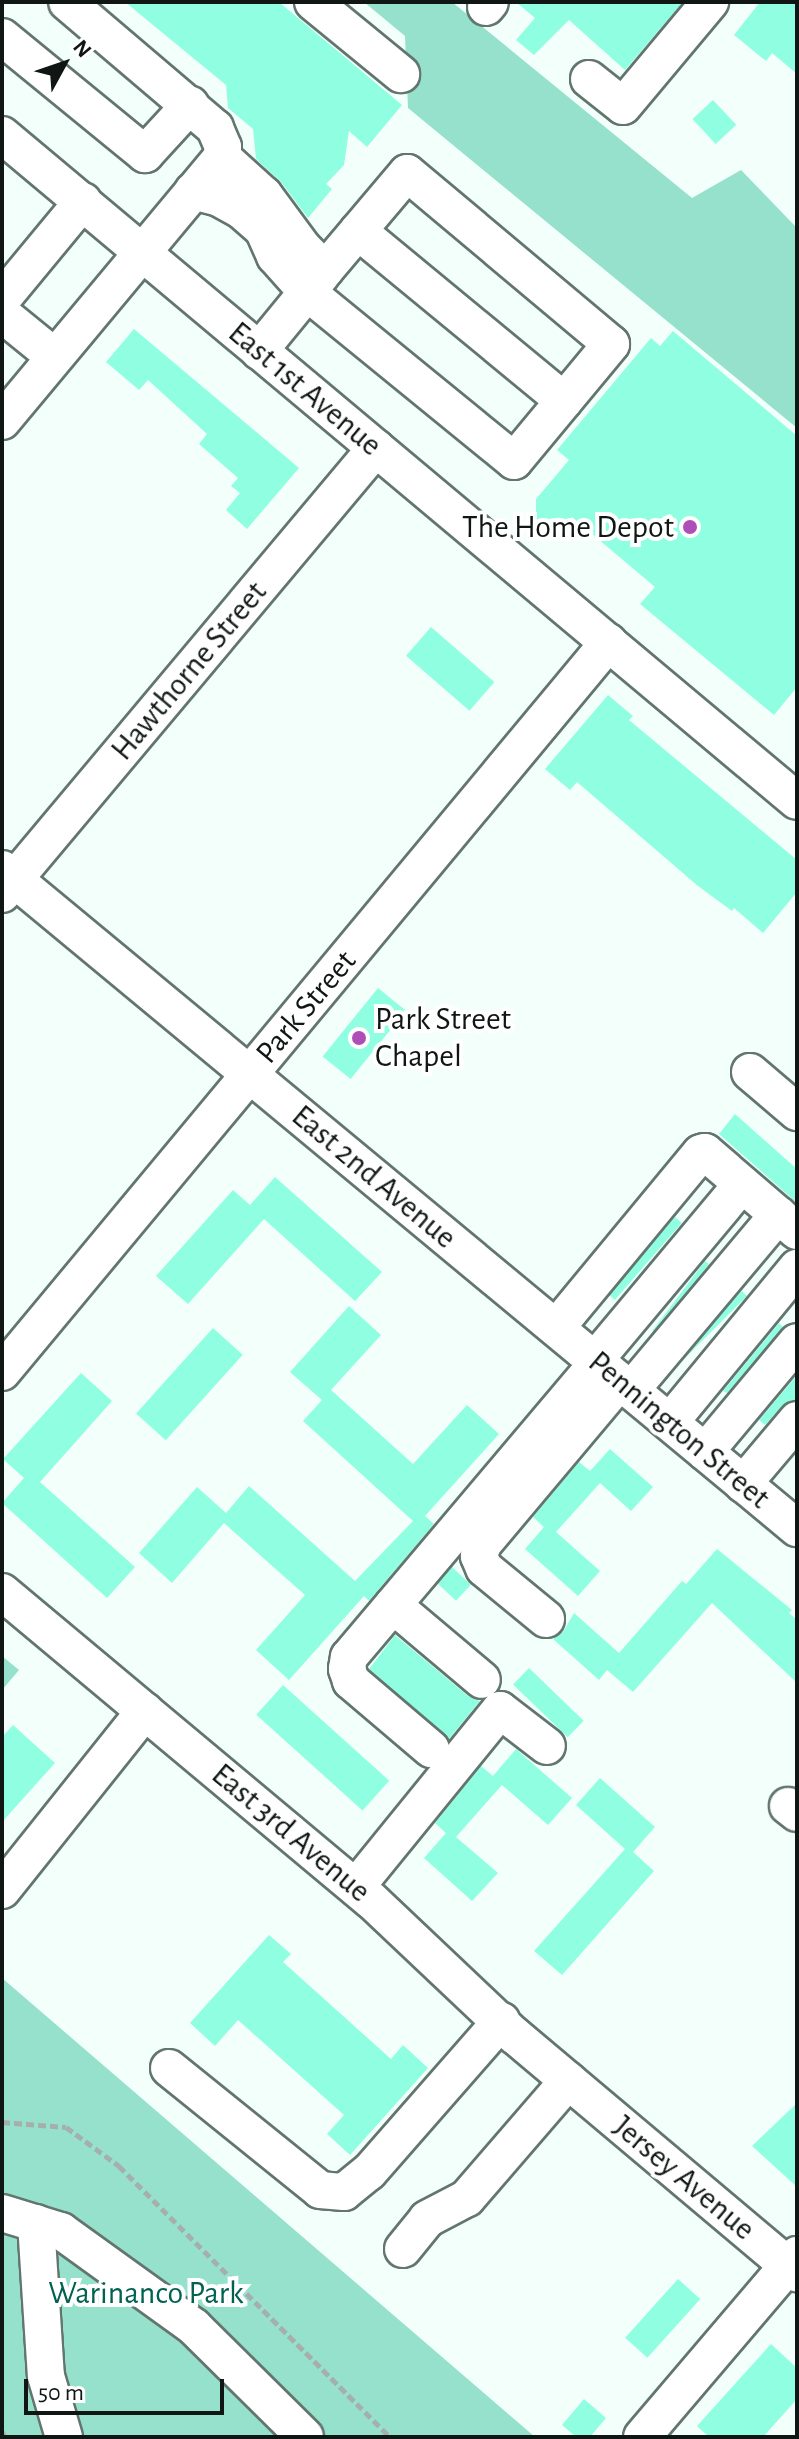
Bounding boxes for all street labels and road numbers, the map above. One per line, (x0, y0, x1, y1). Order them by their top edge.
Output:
street label: East 1st Avenue (220, 314, 390, 464)
street label: Hawthorne Street (103, 574, 275, 768)
street label: Park Street (248, 943, 364, 1071)
street label: East 2nd Avenue (284, 1097, 464, 1257)
street label: Pennington Street (581, 1343, 777, 1517)
street label: East 3rd Avenue (204, 1755, 378, 1911)
street label: Jersey Avenue (605, 2108, 763, 2248)

